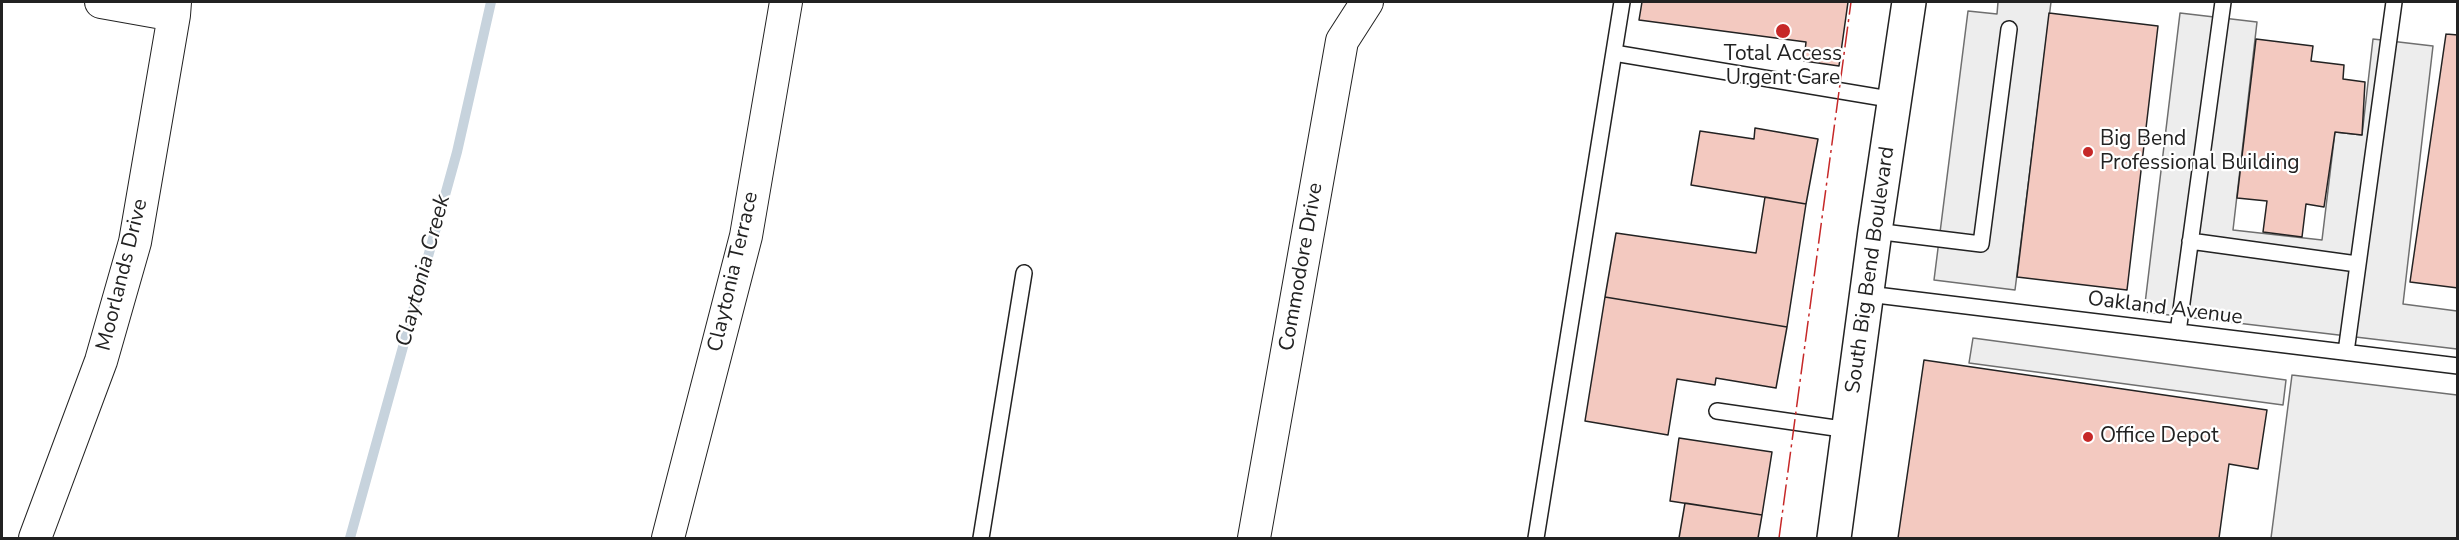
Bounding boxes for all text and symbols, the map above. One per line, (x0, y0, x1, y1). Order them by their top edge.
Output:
marker: Total Access Urgent Care (1774, 22, 1792, 40)
place label: Total Access Urgent Care (1724, 42, 1842, 92)
place label: Big Bend Professional Building (2100, 127, 2300, 177)
street label: South Big Bend Boulevard (1841, 145, 1901, 395)
marker: Big Bend Professional Building (2081, 145, 2095, 159)
street label: Commodore Drive (1275, 181, 1329, 353)
street label: Claytonia Terrace (703, 189, 765, 355)
water label: Claytonia Creek (391, 192, 457, 350)
street label: Moorlands Drive (92, 196, 154, 354)
street label: Oakland Avenue (2086, 287, 2244, 331)
place label: Office Depot (2100, 424, 2219, 450)
marker: Office Depot (2081, 430, 2095, 444)

